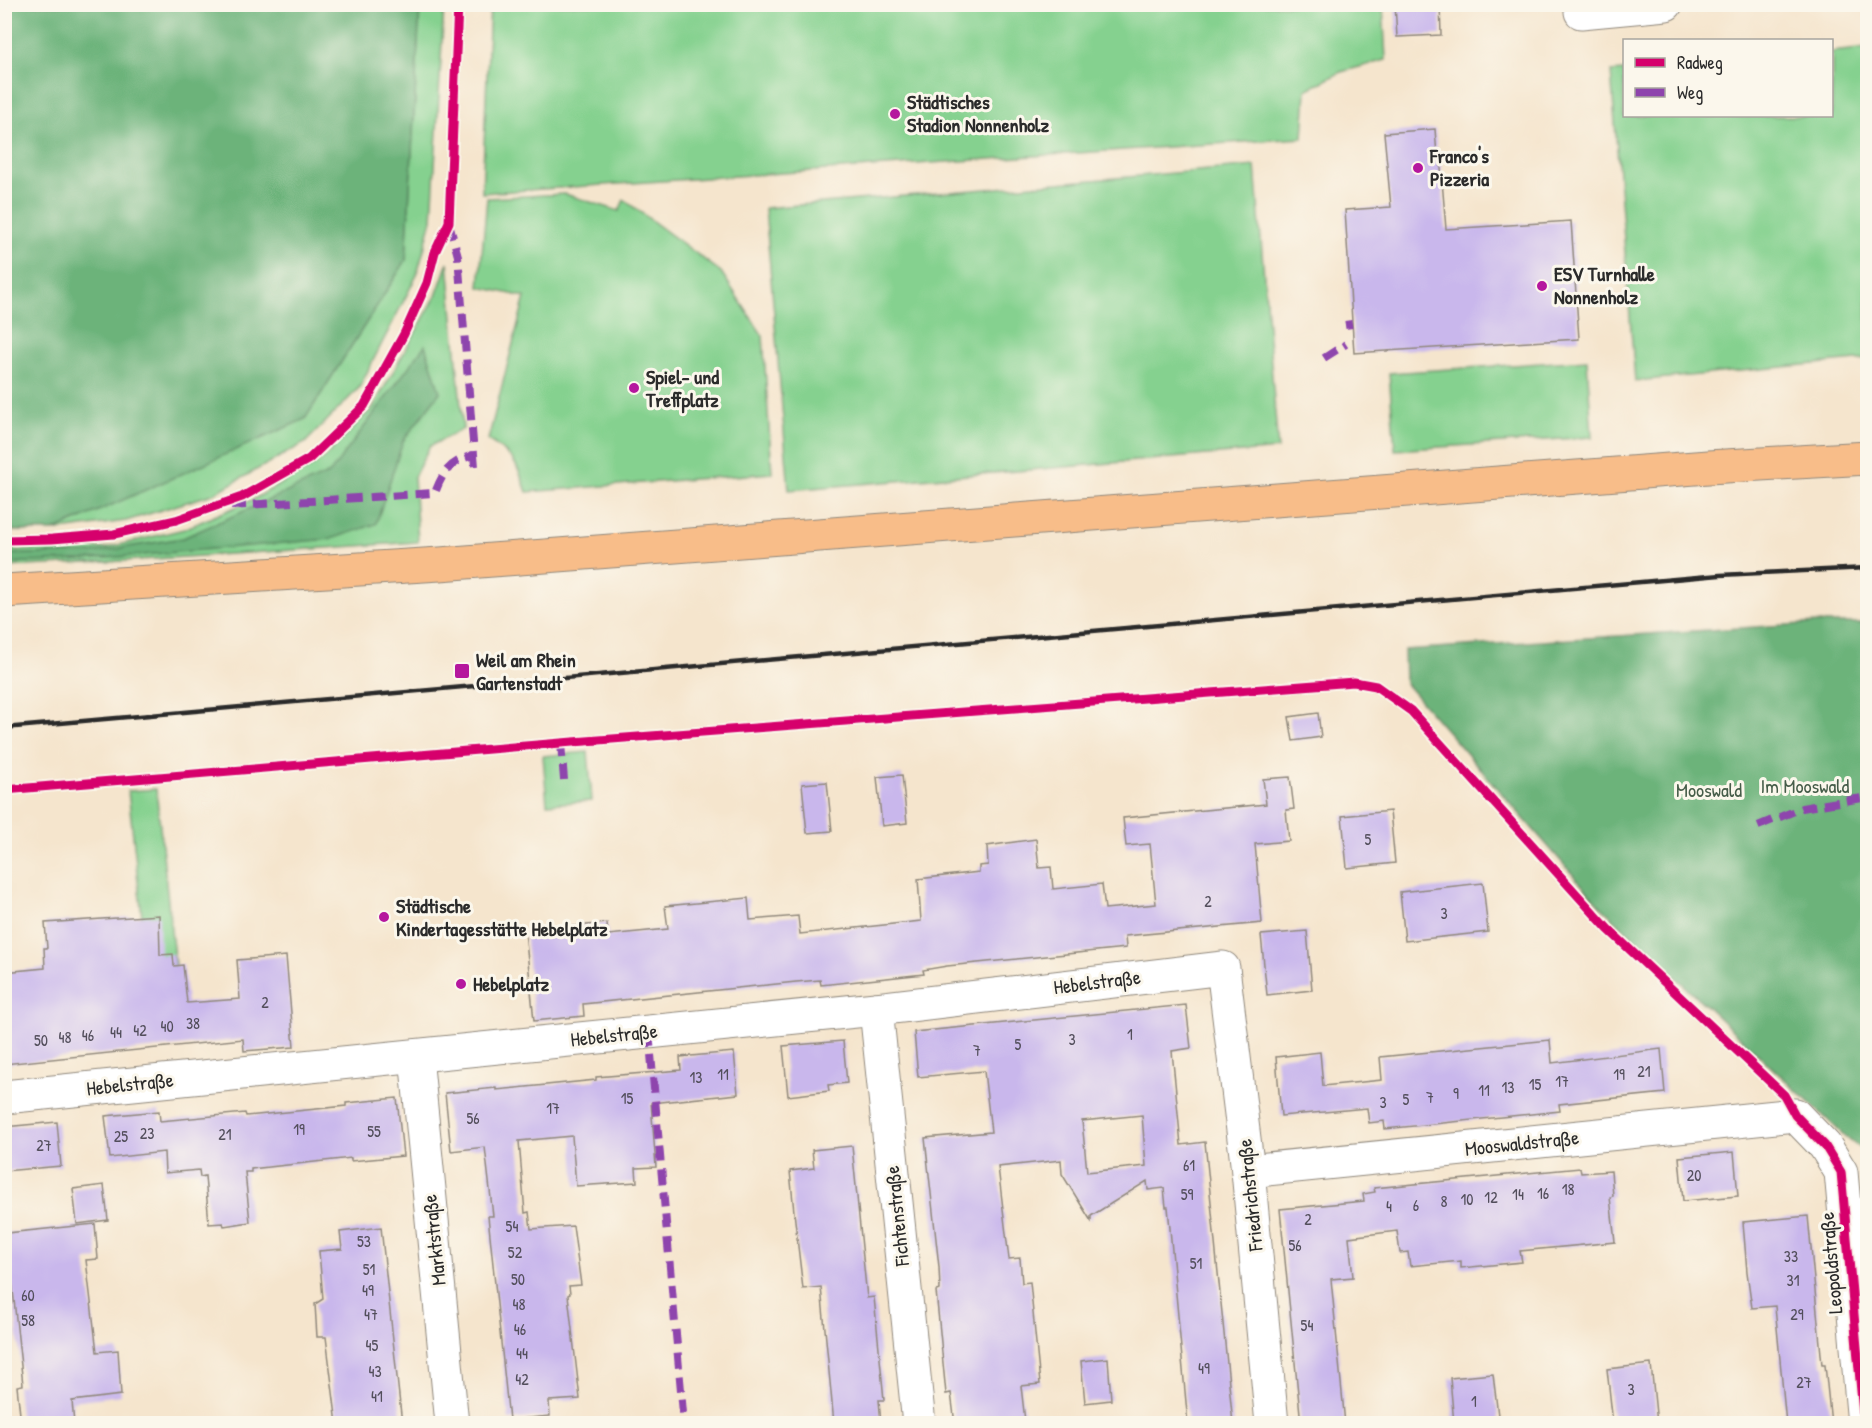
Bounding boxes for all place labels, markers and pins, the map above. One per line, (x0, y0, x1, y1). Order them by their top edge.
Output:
place label: Städtisches Stadion Nonnenholz (907, 88, 1049, 138)
marker: Städtisches Stadion Nonnenholz (888, 107, 902, 121)
place label: Franco's Pizzeria (1429, 142, 1489, 192)
marker: Franco's Pizzeria (1411, 161, 1425, 175)
place label: ESV Turnhalle Nonnenholz (1554, 260, 1655, 310)
marker: ESV Turnhalle Nonnenholz (1535, 279, 1549, 293)
place label: Spiel- und Treffplatz (645, 363, 719, 414)
marker: Spiel- und Treffplatz (627, 381, 641, 395)
place label: Weil am Rhein Gartenstadt (476, 646, 576, 696)
marker: Weil am Rhein Gartenstadt (453, 662, 471, 680)
place label: Städtische Kindertagesstätte Hebelplatz (396, 892, 608, 943)
marker: Städtische Kindertagesstätte Hebelplatz (377, 910, 391, 924)
place label: Hebelplatz (473, 970, 549, 998)
marker: Hebelplatz (454, 977, 468, 991)

